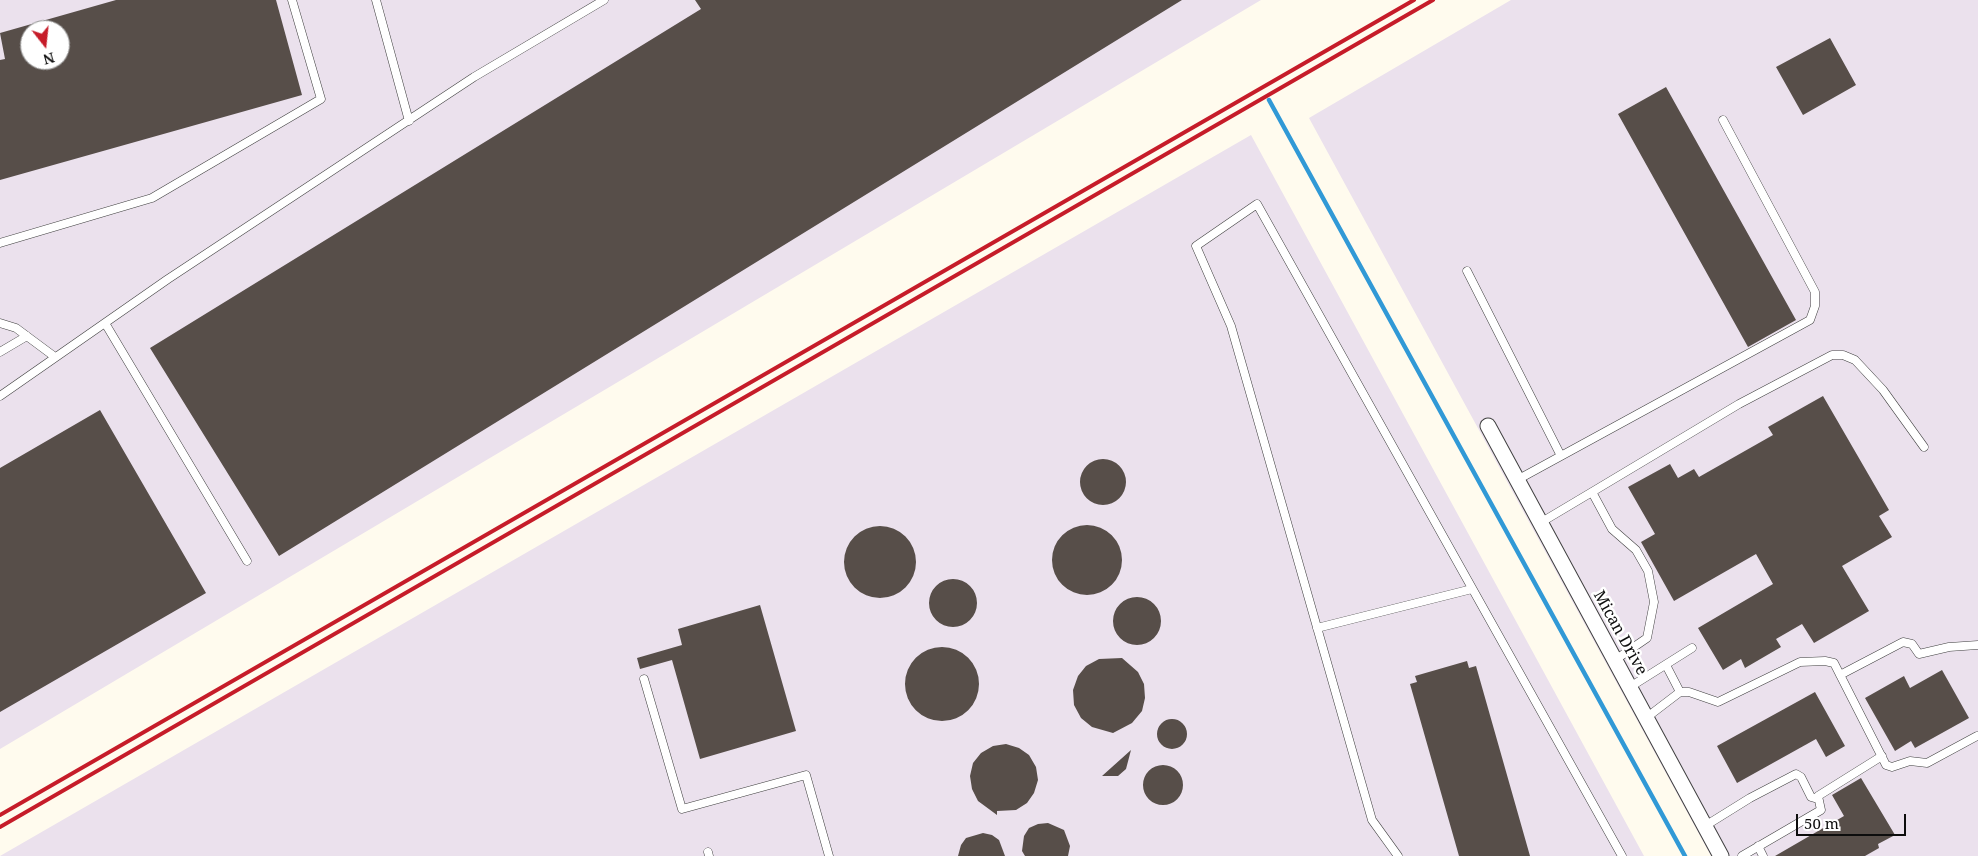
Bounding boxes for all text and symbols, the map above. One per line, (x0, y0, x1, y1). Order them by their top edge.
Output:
north arrow (20, 20, 70, 70)
text: N (41, 48, 57, 70)
street label: Mican Drive (1589, 587, 1651, 679)
scale bar (1798, 804, 1908, 836)
text: 50 m (1804, 813, 1839, 833)

